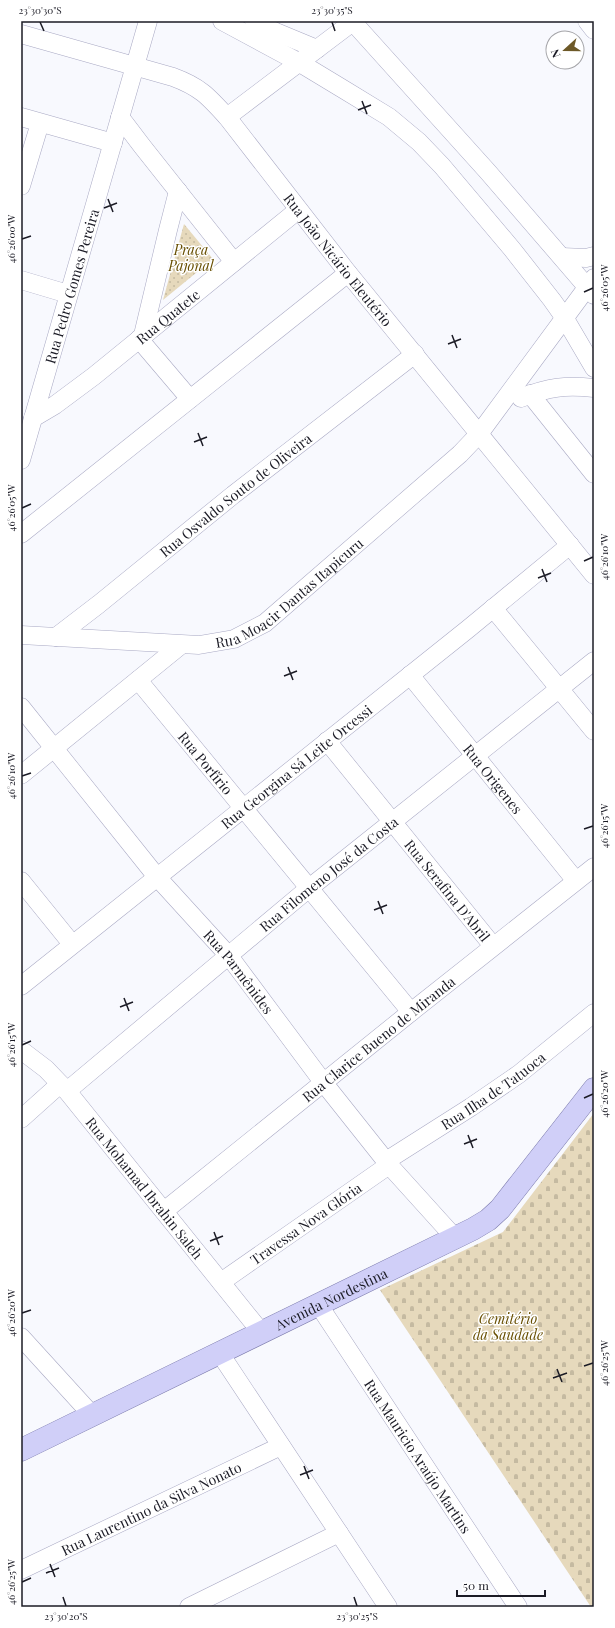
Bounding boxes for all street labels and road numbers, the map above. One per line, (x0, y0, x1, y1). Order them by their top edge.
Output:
street label: Rua João Nicário Eleutério (280, 189, 397, 330)
street label: Rua Pedro Gomes Pereira (40, 206, 103, 366)
street label: Rua Quatete (132, 284, 203, 348)
street label: Rua Osvaldo Souto de Oliveira (155, 428, 315, 561)
street label: Rua Moacir Dantas Itapicuru (214, 533, 367, 652)
street label: Rua Georgina Sá Leite Orcessi (217, 700, 376, 833)
street label: Rua Porfírio (174, 727, 238, 798)
street label: Rua Origenes (460, 740, 527, 817)
street label: Rua Filomeno José da Costa (255, 812, 402, 935)
street label: Rua Serafina D'Abril (401, 835, 495, 945)
street label: Rua Parmênides (200, 925, 278, 1017)
street label: Rua Clarice Bueno de Miranda (298, 971, 459, 1106)
street label: Rua Ilha de Tatuoca (437, 1047, 549, 1133)
street label: Rua Mohamad Ibrahin Saleh (82, 1113, 208, 1263)
street label: Travessa Nova Glória (246, 1178, 365, 1269)
street label: Avenida Nordestina (271, 1263, 390, 1334)
street label: Rua Mauricio Araújo Martins (360, 1375, 476, 1537)
street label: Rua Laurentino da Silva Nonato (58, 1457, 244, 1559)

